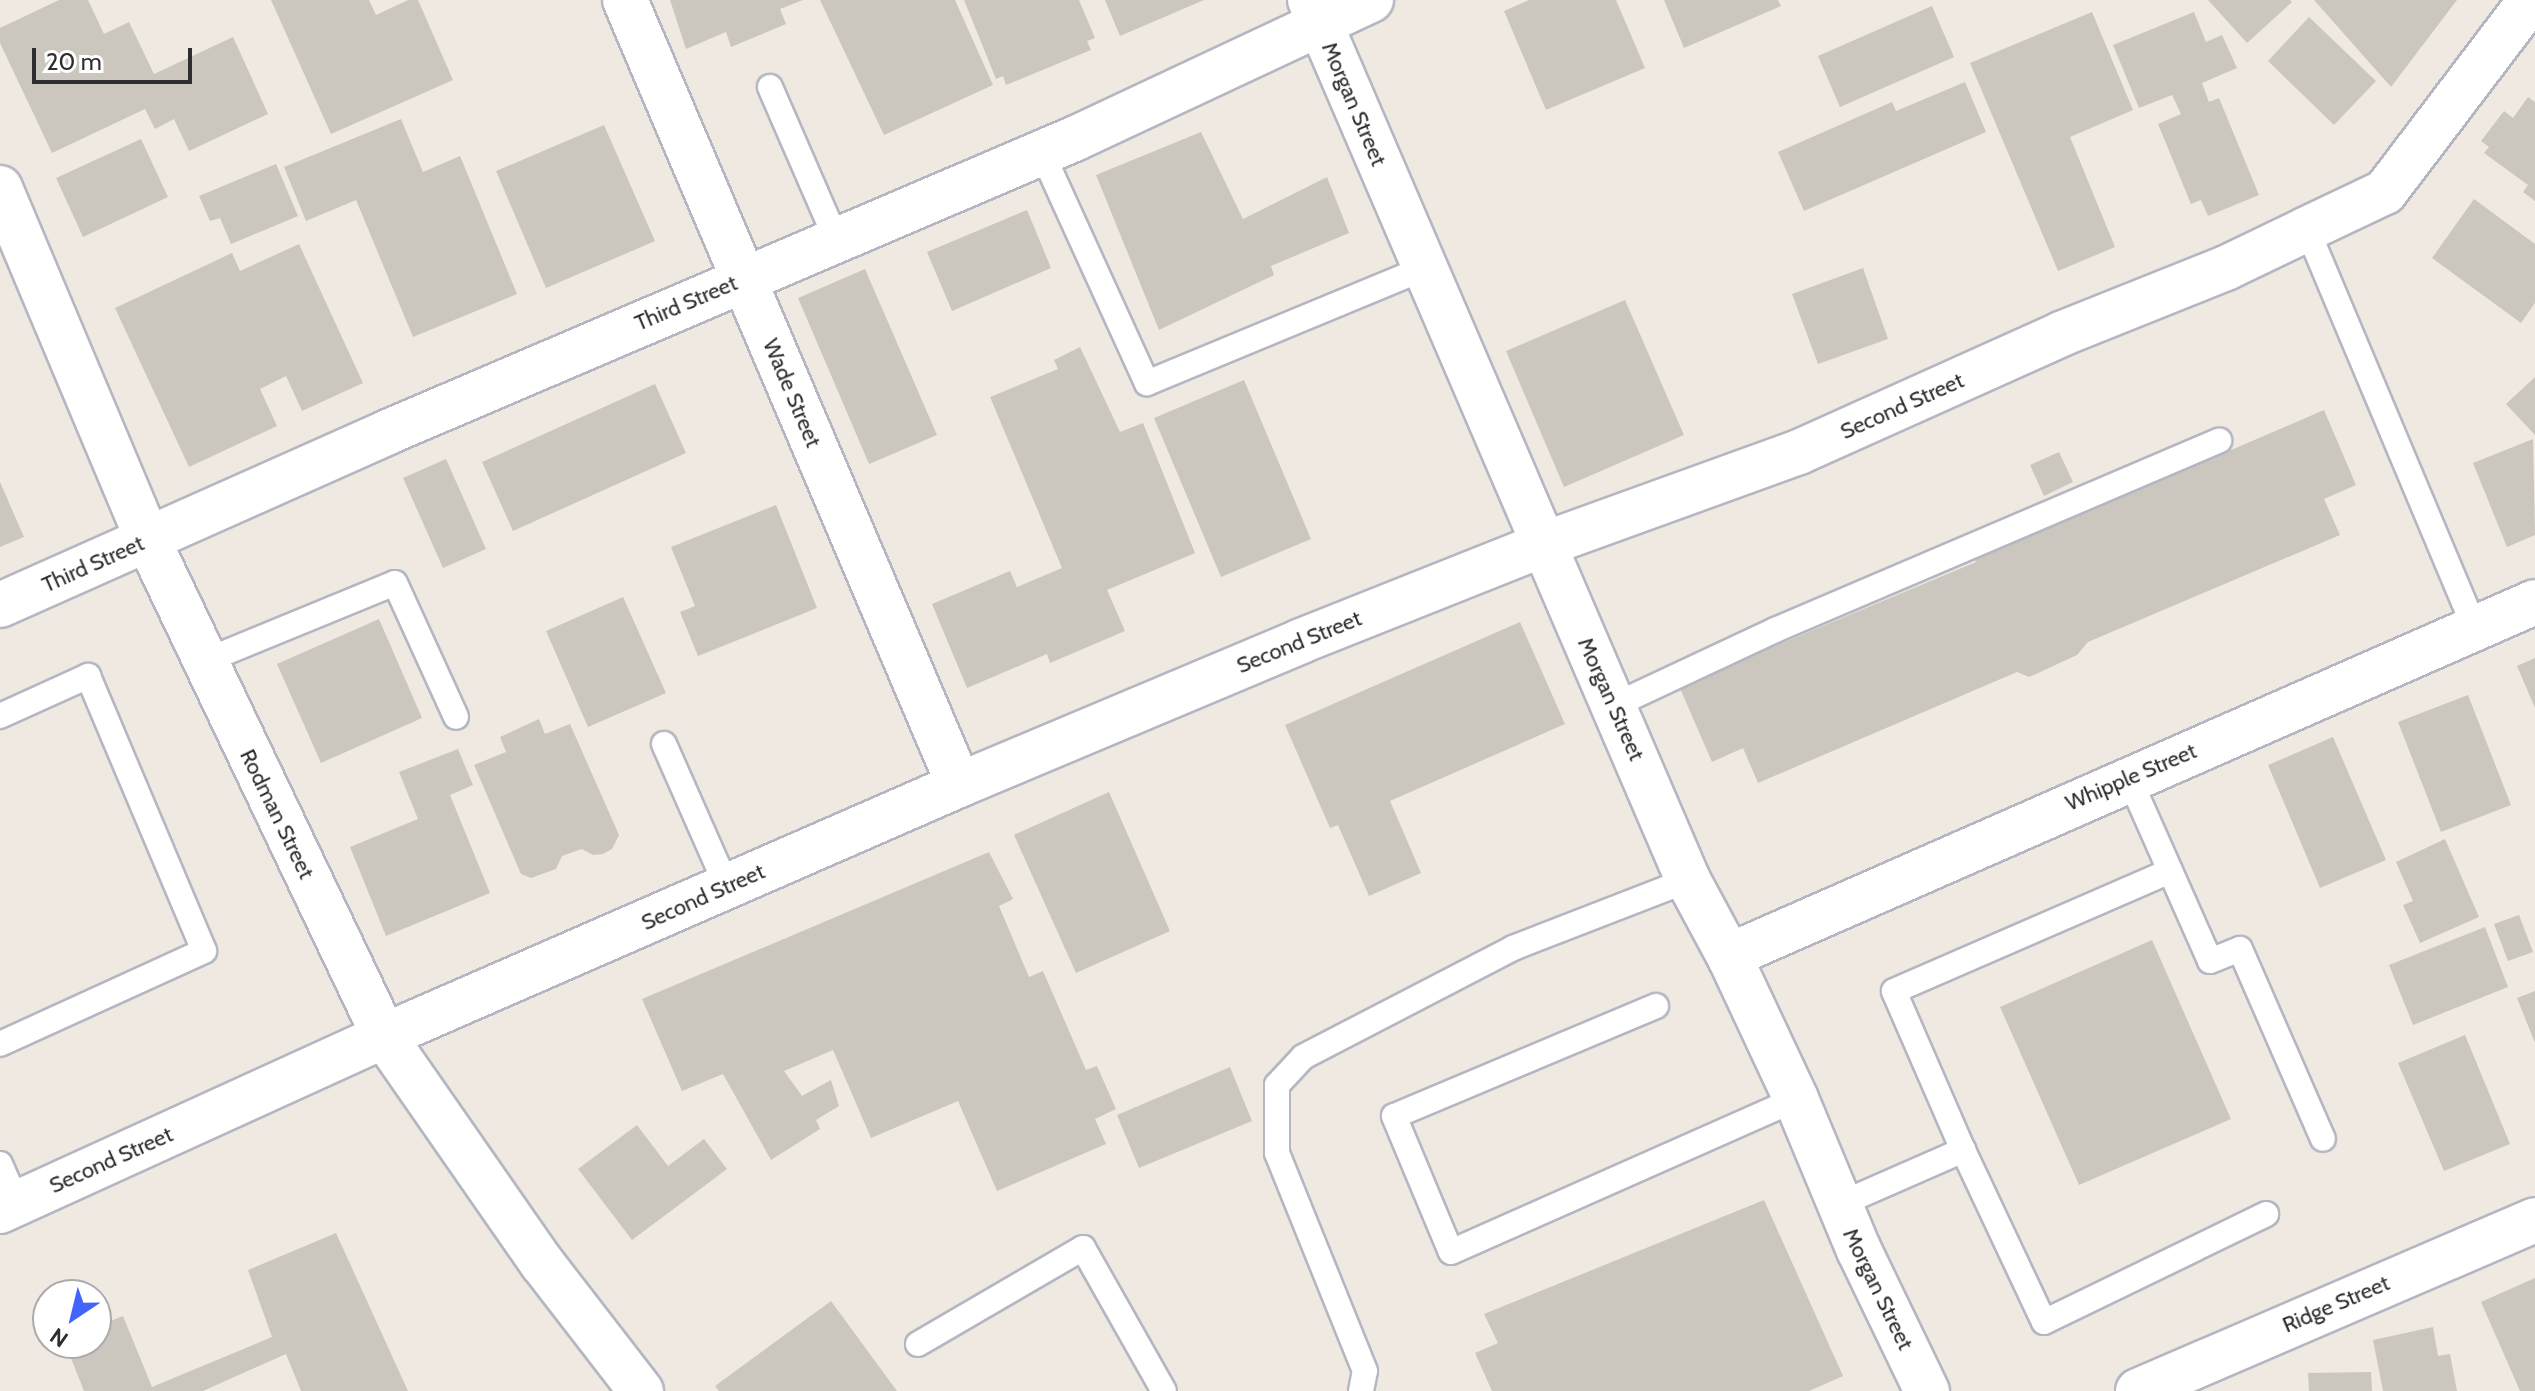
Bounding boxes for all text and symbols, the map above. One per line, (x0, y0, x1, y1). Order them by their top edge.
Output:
scale bar (36, 32, 196, 82)
street label: Morgan Street (1316, 38, 1392, 170)
text: 20 m (46, 47, 102, 76)
street label: Third Street (631, 270, 741, 336)
street label: Wade Street (757, 335, 827, 451)
street label: Second Street (1836, 367, 1968, 445)
street label: Third Street (38, 530, 148, 598)
street label: Second Street (1233, 605, 1365, 679)
street label: Morgan Street (1572, 633, 1650, 765)
street label: Whipple Street (2062, 738, 2200, 816)
street label: Rodman Street (234, 745, 320, 883)
street label: Second Street (637, 858, 769, 936)
street label: Second Street (45, 1121, 177, 1199)
street label: Morgan Street (1837, 1224, 1919, 1354)
street label: Ridge Street (2279, 1270, 2393, 1338)
north arrow (32, 1279, 112, 1359)
text: N (45, 1322, 73, 1353)

